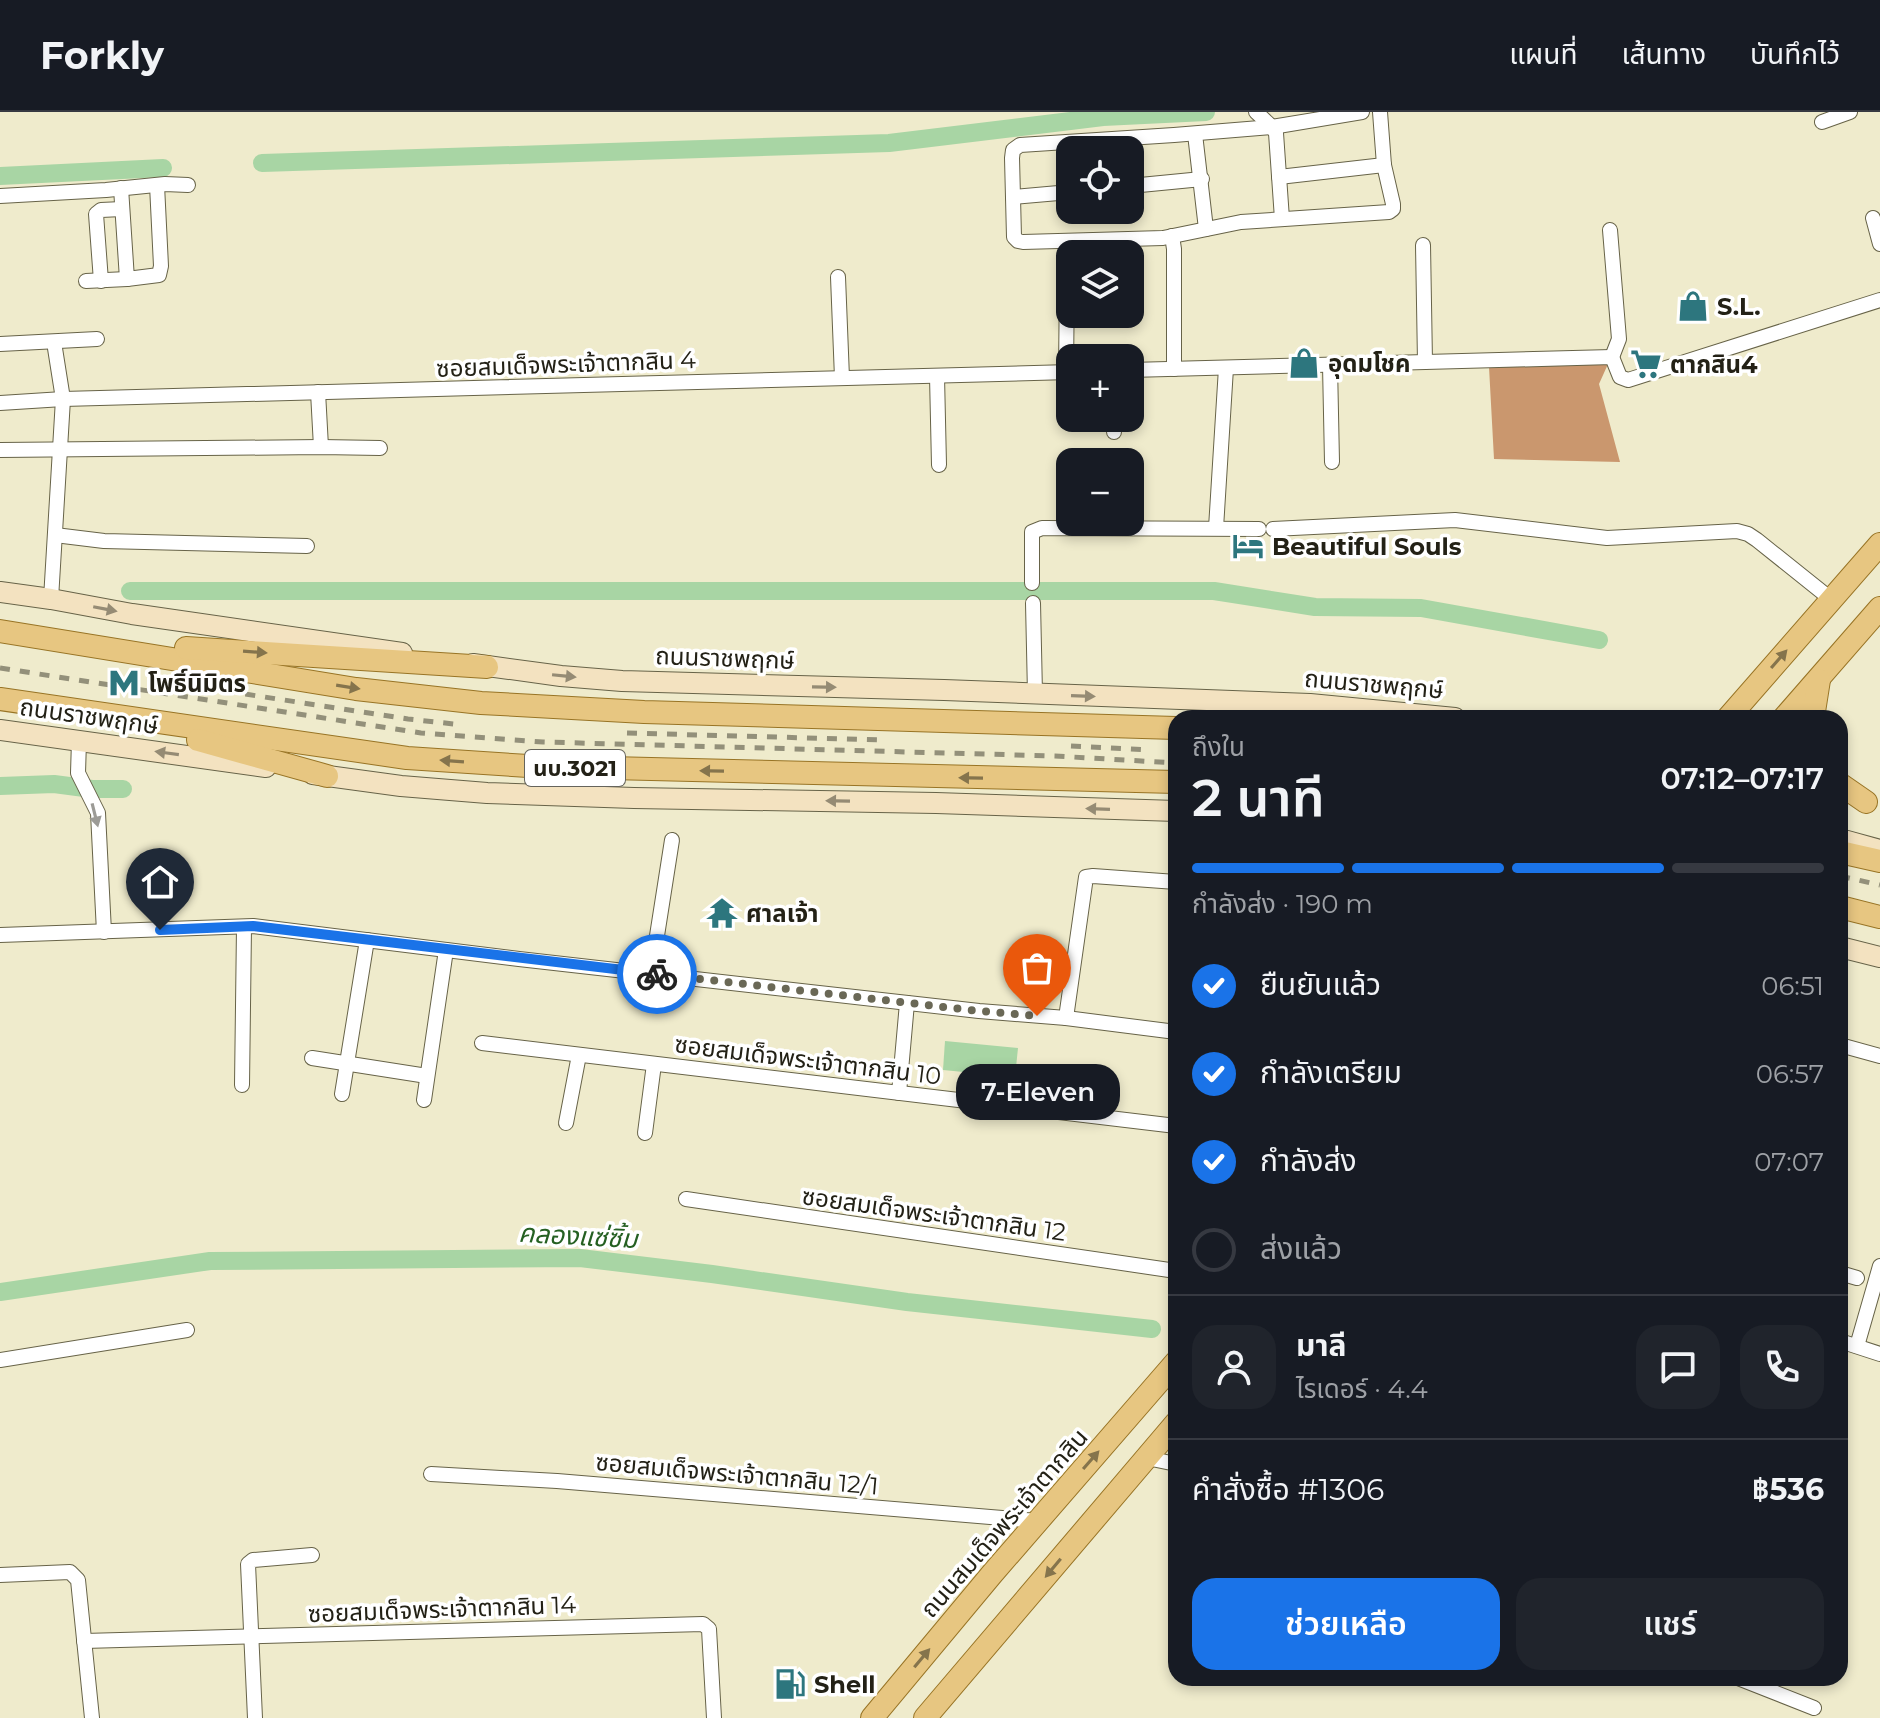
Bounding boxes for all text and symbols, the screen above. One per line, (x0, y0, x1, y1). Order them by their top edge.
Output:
text: Forkly (40, 32, 164, 79)
text: แผนที่ (1509, 37, 1577, 71)
text: เส้นทาง (1621, 37, 1706, 71)
text: บันทึกไว้ (1750, 37, 1840, 71)
map controls (1056, 136, 1144, 536)
button: locate (1056, 136, 1144, 224)
button: layers (1056, 240, 1144, 328)
shop icon: S.L. (1676, 289, 1710, 323)
place label: S.L. (1717, 292, 1761, 321)
button: + (1056, 344, 1144, 432)
street label: ซอยสมเด็จพระเจ้าตากสิน 4 (436, 345, 696, 383)
shop icon: อุดมโชค (1287, 346, 1321, 380)
supermarket icon: ตากสิน4 (1629, 347, 1663, 381)
place label: อุดมโชค (1328, 349, 1410, 379)
place label: ตากสิน4 (1670, 350, 1758, 379)
button: − (1056, 448, 1144, 536)
hotel icon: Beautiful Souls (1231, 529, 1265, 563)
place label: Beautiful Souls (1272, 532, 1462, 561)
one-way arrow (92, 603, 117, 616)
street label: ถนนราชพฤกษ์ (655, 641, 795, 675)
one-way arrow (243, 646, 268, 659)
one-way arrow (1770, 650, 1788, 669)
street label: ถนนราชพฤกษ์ (1303, 663, 1445, 705)
metro station icon: โพธิ์นิมิตร (107, 666, 141, 700)
place label: โพธิ์นิมิตร (148, 668, 246, 698)
one-way arrow (552, 669, 577, 682)
one-way arrow (812, 681, 837, 693)
one-way arrow (336, 682, 361, 694)
one-way arrow (1071, 689, 1097, 702)
street label: ถนนราชพฤกษ์ (18, 692, 160, 740)
text: ถึงใน (1192, 731, 1245, 763)
one-way arrow (154, 746, 179, 759)
road number: นบ.3021 (525, 750, 625, 786)
one-way arrow (439, 755, 464, 768)
text: 07:12–07:17 (1660, 760, 1824, 797)
one-way arrow (699, 765, 724, 777)
text: 2 นาที (1192, 766, 1324, 829)
one-way arrow (958, 771, 983, 784)
one-way arrow (825, 795, 850, 807)
one-way arrow (1085, 802, 1110, 815)
one-way arrow (89, 803, 102, 828)
pin (126, 848, 194, 930)
icon: home (138, 860, 182, 904)
text: กำลังส่ง · 190 m (1192, 888, 1373, 920)
temple icon: ศาลเจ้า (705, 896, 739, 930)
place label: ศาลเจ้า (746, 899, 819, 928)
courier (617, 934, 697, 1014)
pin (1003, 934, 1071, 1016)
icon: bag (1015, 946, 1059, 990)
icon: bike (635, 952, 679, 996)
icon: check (1192, 964, 1236, 1008)
text: ยืนยันแล้ว (1260, 966, 1381, 1003)
text: 06:51 (1761, 970, 1824, 1002)
street label: ซอยสมเด็จพระเจ้าตากสิน 10 (673, 1029, 943, 1091)
icon: check (1192, 1052, 1236, 1096)
text: กำลังเตรียม (1260, 1054, 1402, 1091)
text: 06:57 (1756, 1058, 1824, 1090)
callout: 7-Eleven (955, 1064, 1119, 1120)
text: 7-Eleven (981, 1076, 1095, 1108)
icon: check (1192, 1140, 1236, 1184)
text: กำลังส่ง (1260, 1142, 1357, 1179)
text: 07:07 (1754, 1146, 1824, 1178)
street label: ซอยสมเด็จพระเจ้าตากสิน 12 (800, 1181, 1068, 1247)
water label: คลองแซ่ซิ้ม (518, 1216, 640, 1255)
text: ส่งแล้ว (1260, 1230, 1342, 1267)
button: person (1192, 1325, 1276, 1409)
button: chat (1636, 1325, 1720, 1409)
button: phone (1740, 1325, 1824, 1409)
text: มาลี (1296, 1327, 1346, 1364)
text: ไรเดอร์ · 4.4 (1296, 1373, 1428, 1405)
street label: ถนนสมเด็จพระเจ้าตากสิน (914, 1423, 1094, 1623)
street label: ซอยสมเด็จพระเจ้าตากสิน 12/1 (594, 1447, 880, 1501)
one-way arrow (1082, 1451, 1099, 1471)
text: คำสั่งซื้อ #1306 (1192, 1471, 1384, 1508)
text: ฿536 (1752, 1471, 1824, 1508)
one-way arrow (1045, 1557, 1062, 1577)
button: ช่วยเหลือ (1192, 1578, 1500, 1670)
button: แชร์ (1516, 1578, 1824, 1670)
street label: ซอยสมเด็จพระเจ้าตากสิน 14 (307, 1590, 577, 1628)
one-way arrow (913, 1648, 930, 1668)
fuel station icon: Shell (773, 1667, 807, 1701)
place label: Shell (814, 1670, 876, 1699)

